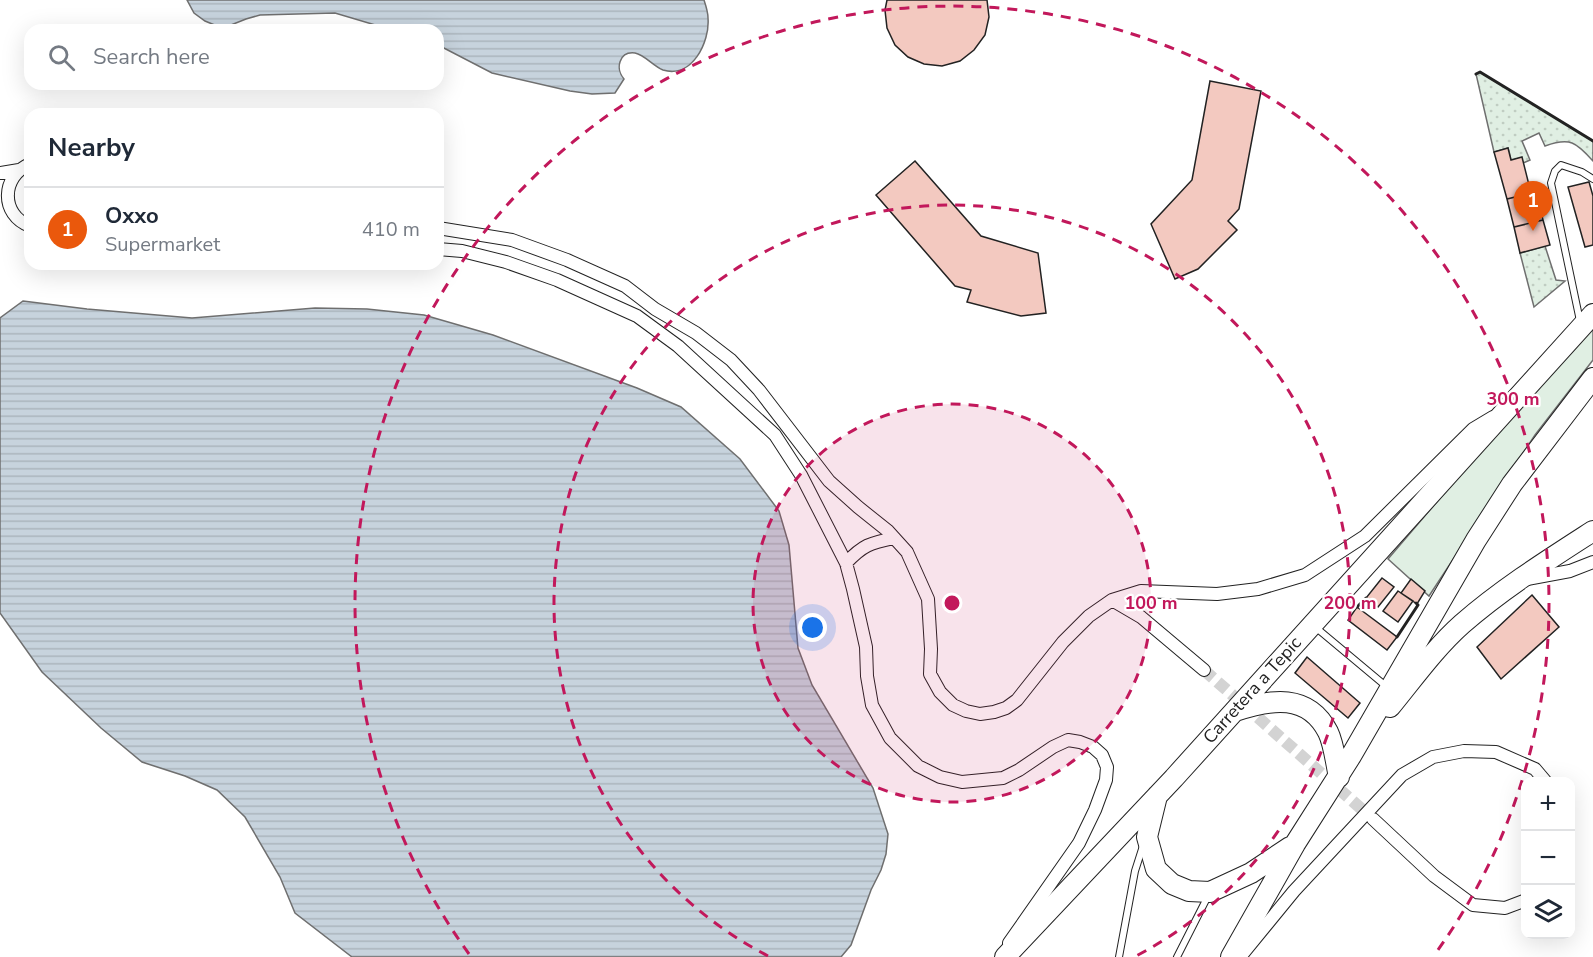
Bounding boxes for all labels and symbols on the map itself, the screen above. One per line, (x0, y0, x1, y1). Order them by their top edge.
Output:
pin: 1 (1514, 182, 1552, 231)
text: 300 m (1486, 387, 1540, 411)
text: 100 m (1124, 591, 1178, 615)
text: 200 m (1323, 591, 1377, 615)
centre of rings (942, 593, 962, 613)
your location (798, 613, 827, 642)
street label: Carretera a Tepic (1198, 631, 1306, 749)

